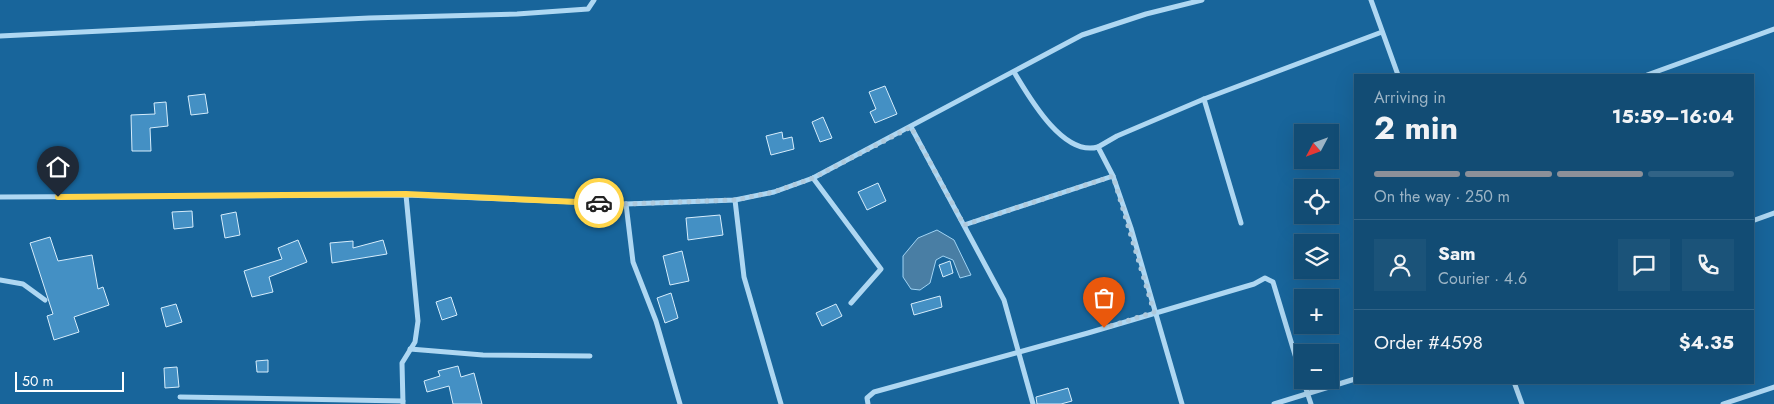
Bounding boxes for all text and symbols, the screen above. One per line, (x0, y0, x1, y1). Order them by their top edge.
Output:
text: Arriving in (1374, 86, 1446, 109)
text: 15:59–16:04 (1612, 103, 1734, 130)
text: 2 min (1374, 105, 1458, 151)
north arrow (1294, 124, 1339, 169)
map controls (1294, 124, 1339, 389)
pin (37, 146, 79, 197)
icon: home (44, 153, 72, 181)
courier (574, 178, 624, 228)
button: locate (1294, 179, 1339, 224)
text: On the way · 250 m (1374, 185, 1510, 208)
icon: car (585, 189, 613, 217)
button: layers (1294, 234, 1339, 279)
button: person (1374, 239, 1426, 291)
button: chat (1618, 239, 1670, 291)
button: phone (1682, 239, 1734, 291)
text: Sam (1438, 240, 1476, 267)
text: Courier · 4.6 (1438, 267, 1527, 290)
pin (1083, 277, 1125, 328)
icon: bag (1090, 284, 1118, 312)
button: + (1294, 289, 1339, 334)
text: Order #4598 (1374, 329, 1483, 356)
text: $4.35 (1679, 329, 1734, 356)
button: − (1294, 344, 1339, 389)
scale bar (15, 369, 124, 392)
text: 50 m (22, 371, 53, 391)

